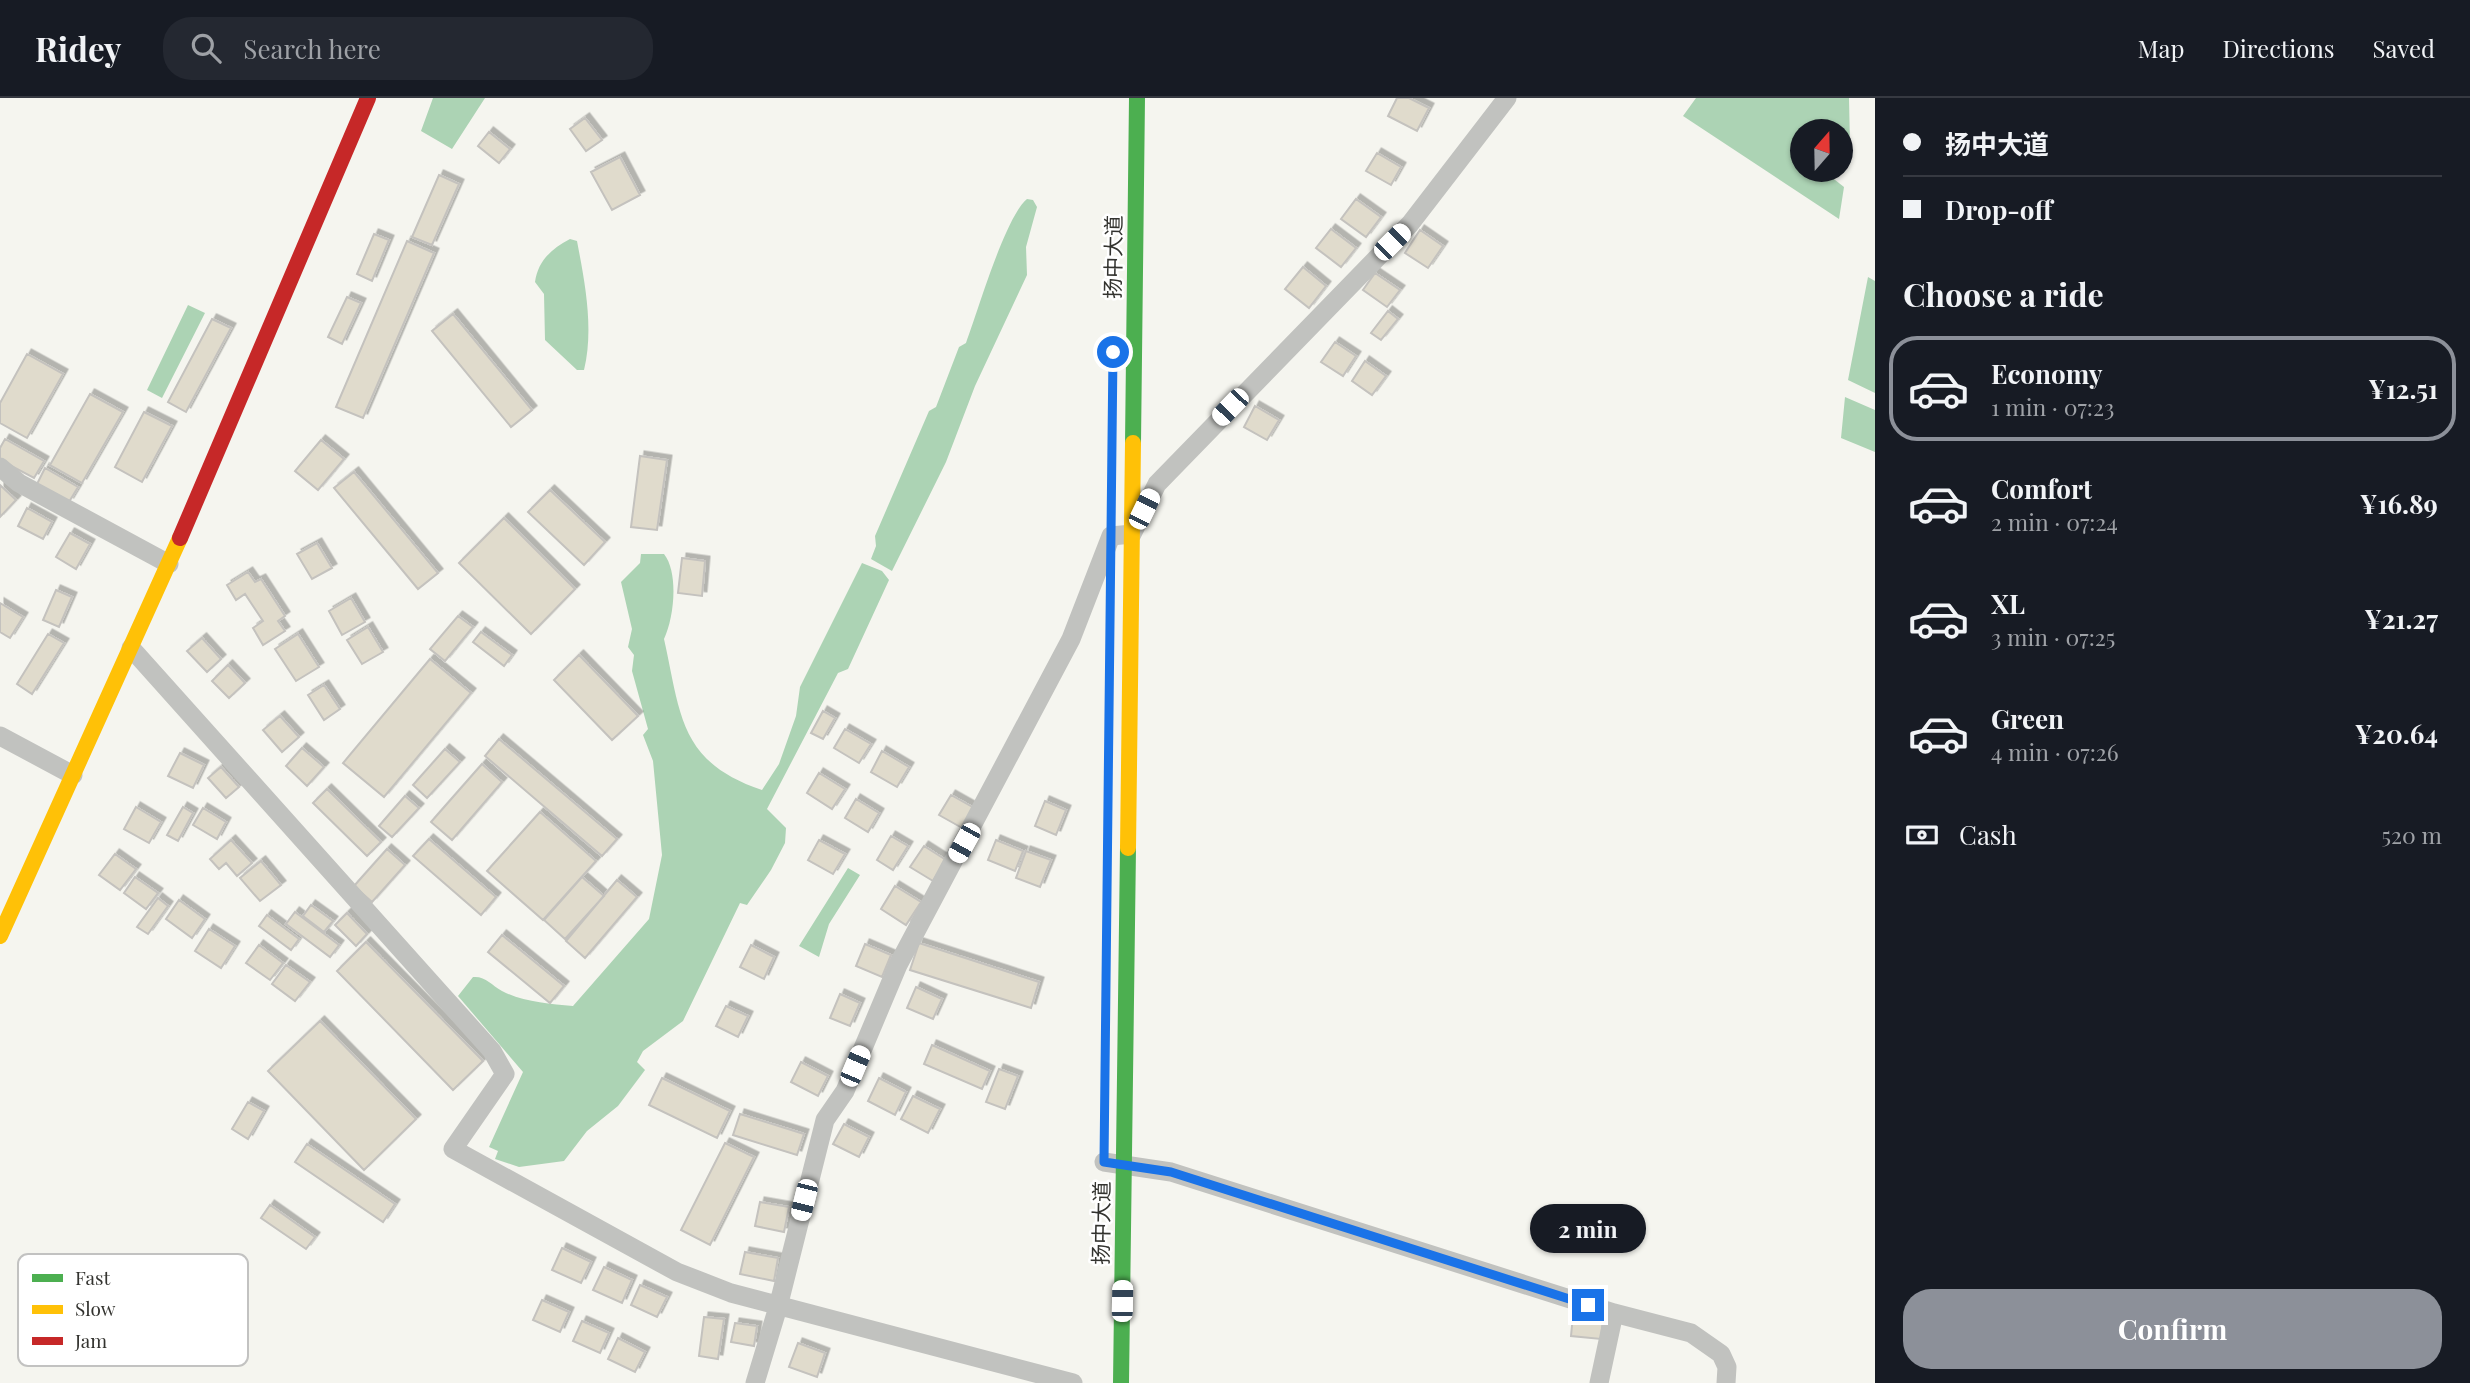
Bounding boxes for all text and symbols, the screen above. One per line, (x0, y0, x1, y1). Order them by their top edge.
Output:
search box (163, 17, 653, 80)
text: Ridey (35, 26, 121, 70)
icon: search (187, 29, 225, 67)
text: Search here (243, 31, 381, 66)
text: Map (2138, 32, 2184, 64)
text: Directions (2222, 32, 2335, 64)
text: Saved (2373, 32, 2435, 64)
north arrow (1790, 119, 1853, 182)
map controls (1790, 119, 1853, 182)
text: 扬中大道 (1945, 126, 2049, 161)
text: Drop-off (1945, 192, 2052, 227)
street label: 扬中大道 (1097, 215, 1127, 299)
car (1370, 220, 1415, 264)
text: Choose a ride (1903, 272, 2104, 315)
route start (1097, 336, 1129, 368)
text: Economy (1991, 356, 2102, 391)
icon: car (1907, 357, 1970, 420)
text: ¥12.51 (2368, 371, 2438, 406)
car (1208, 385, 1253, 429)
text: 1 min · 07:23 (1991, 391, 2114, 422)
text: Comfort (1991, 471, 2092, 506)
icon: car (1907, 472, 1970, 535)
car (1126, 486, 1163, 532)
text: ¥16.89 (2360, 486, 2438, 521)
text: 2 min · 07:24 (1991, 506, 2118, 537)
text: XL (1991, 586, 2025, 621)
icon: car (1907, 587, 1970, 650)
text: ¥21.27 (2364, 601, 2438, 636)
text: 3 min · 07:25 (1991, 621, 2115, 652)
text: Green (1991, 701, 2064, 736)
icon: car (1907, 702, 1970, 765)
text: ¥20.64 (2355, 716, 2438, 751)
text: 4 min · 07:26 (1991, 736, 2119, 767)
icon: cash (1903, 816, 1941, 854)
text: Cash (1959, 817, 2017, 852)
text: 520 m (2381, 819, 2442, 850)
car (945, 820, 984, 866)
car (838, 1043, 873, 1089)
car (789, 1177, 820, 1223)
street label: 扬中大道 (1085, 1181, 1115, 1265)
callout: 2 min (1530, 1204, 1646, 1252)
text: 2 min (1558, 1213, 1618, 1244)
legend (18, 1254, 248, 1366)
text: Fast (75, 1264, 111, 1290)
car (1112, 1280, 1133, 1322)
route end (1572, 1289, 1604, 1321)
button: Confirm (1903, 1289, 2442, 1369)
text: Slow (75, 1295, 116, 1321)
text: Jam (74, 1327, 107, 1353)

